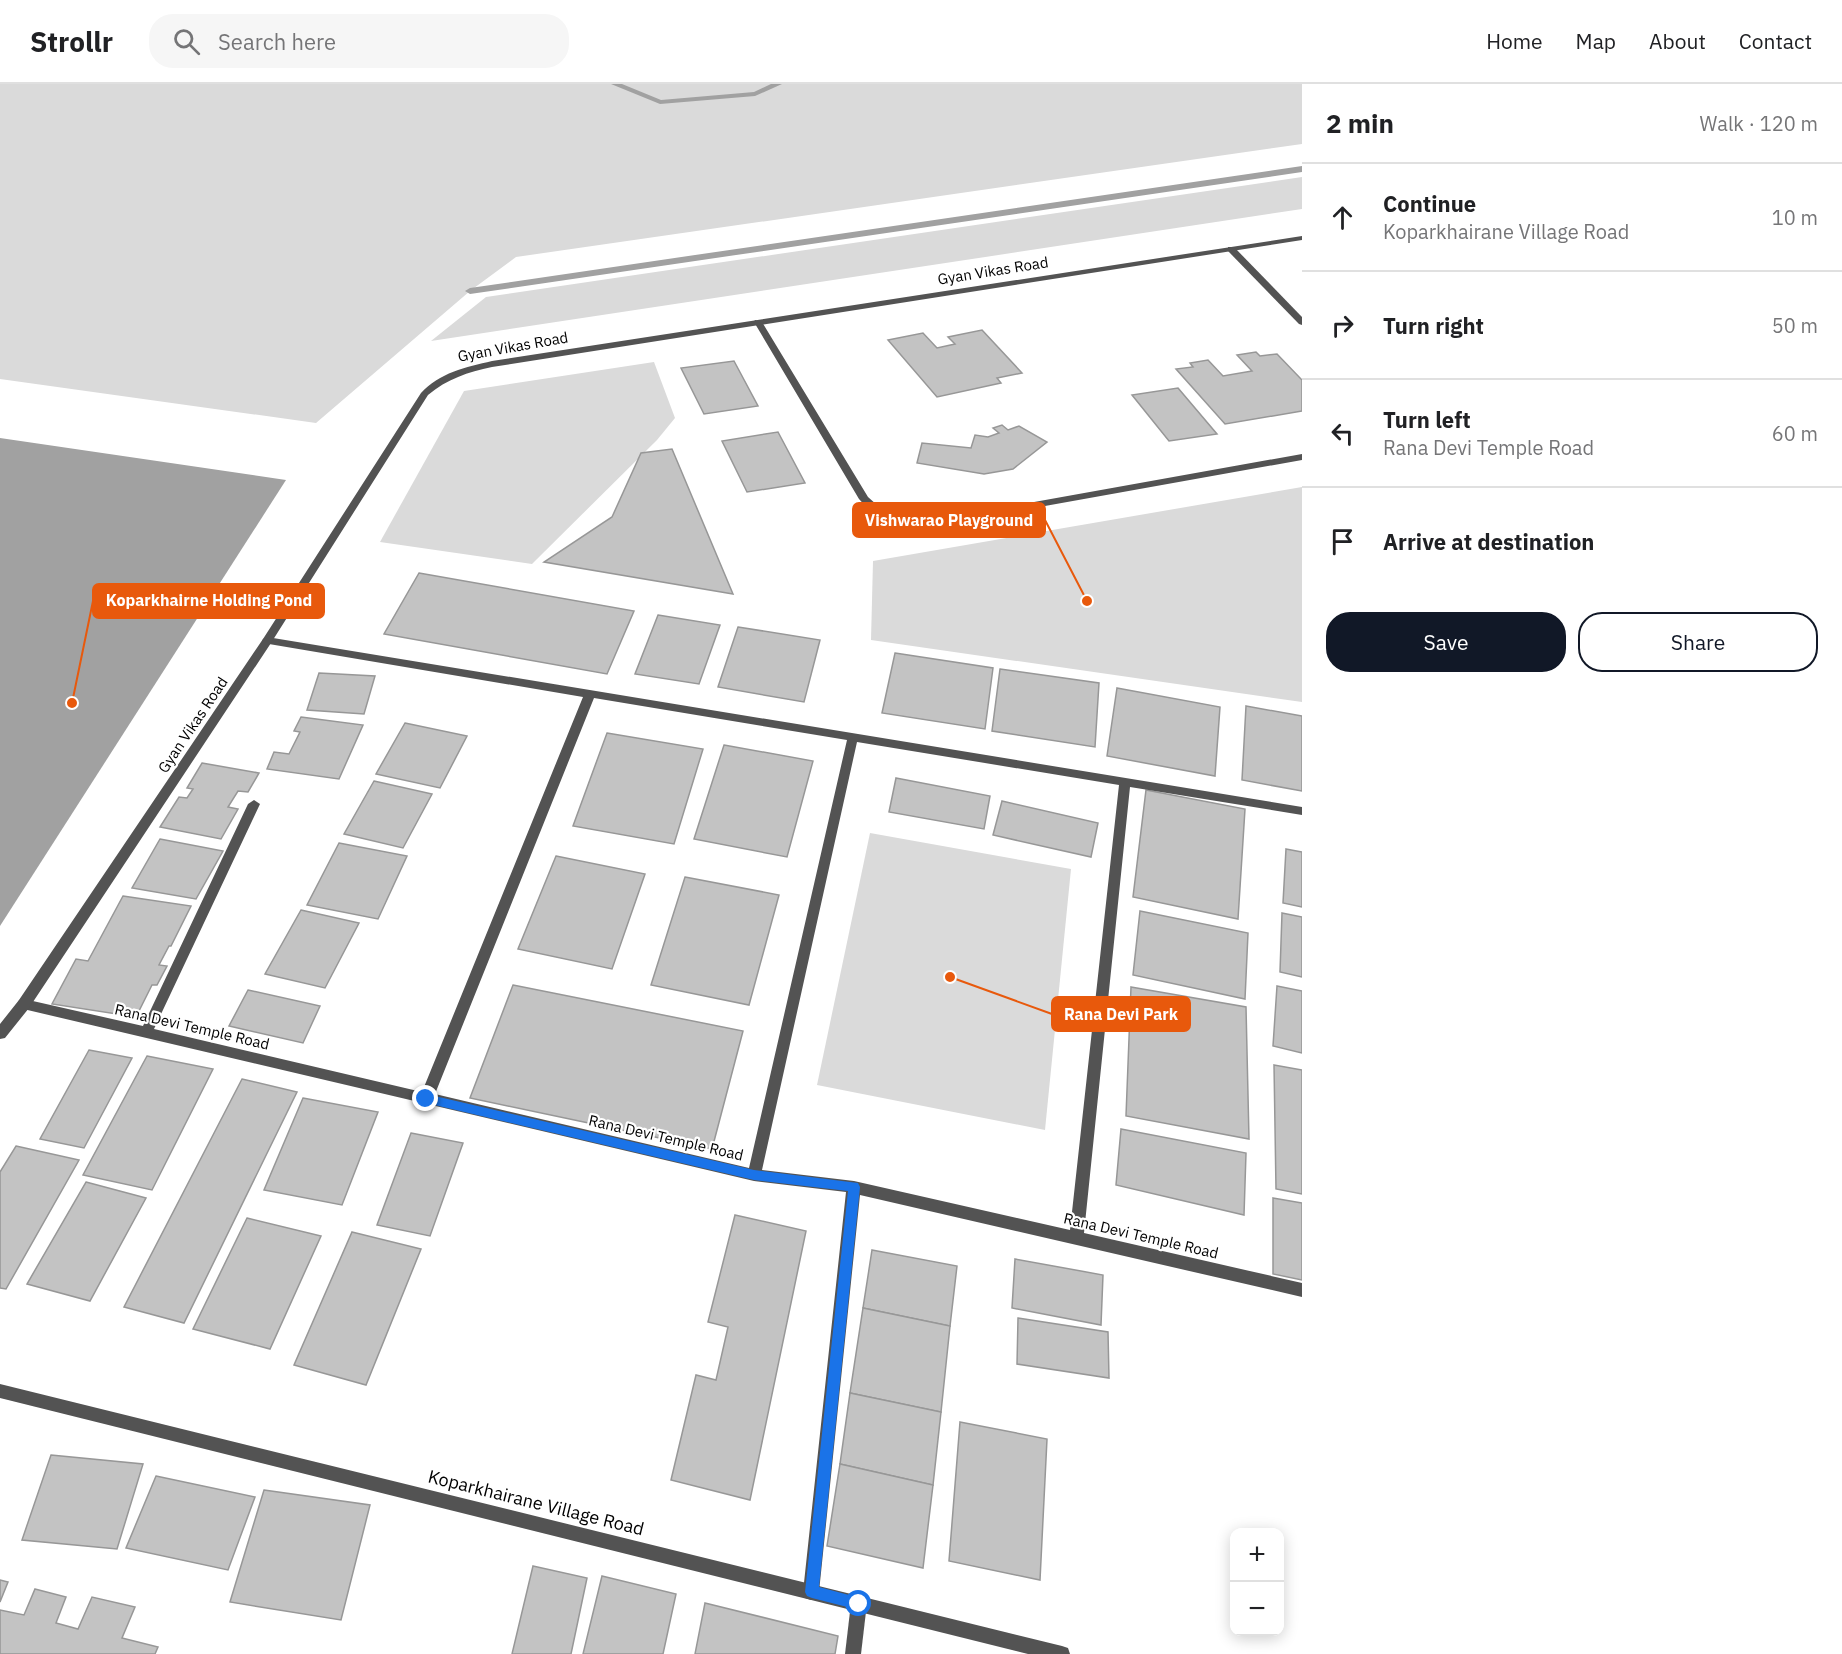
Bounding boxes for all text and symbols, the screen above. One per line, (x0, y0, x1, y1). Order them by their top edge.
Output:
search box (149, 14, 569, 68)
text: Strollr (30, 23, 113, 60)
icon: search (170, 25, 203, 58)
text: Search here (218, 27, 336, 56)
text: Home (1486, 27, 1543, 55)
text: Map (1576, 27, 1616, 55)
text: About (1649, 27, 1706, 55)
text: Contact (1739, 27, 1812, 55)
text: 2 min (1326, 106, 1394, 140)
text: Walk · 120 m (1700, 110, 1818, 137)
text: Continue (1383, 189, 1476, 218)
icon: ahead (1326, 201, 1359, 234)
text: 10 m (1772, 204, 1818, 231)
text: Koparkhairane Village Road (1383, 218, 1629, 245)
street label: Gyan Vikas Road (936, 252, 1050, 289)
icon: right (1326, 309, 1359, 342)
text: Turn right (1383, 311, 1484, 340)
text: 50 m (1772, 312, 1818, 339)
street label: Gyan Vikas Road (456, 327, 570, 366)
text: Turn left (1383, 405, 1471, 434)
icon: left (1326, 417, 1359, 450)
text: 60 m (1772, 420, 1818, 447)
text: Rana Devi Temple Road (1383, 434, 1594, 461)
callout: Vishwarao Playground (853, 503, 1045, 537)
text: Vishwarao Playground (865, 510, 1033, 530)
icon: arrive (1326, 525, 1359, 558)
text: Arrive at destination (1383, 527, 1594, 556)
callout: Koparkhairne Holding Pond (93, 584, 324, 618)
text: Koparkhairne Holding Pond (106, 590, 312, 610)
button: Save (1326, 612, 1566, 672)
button: Share (1578, 612, 1818, 672)
street label: Gyan Vikas Road (153, 673, 232, 776)
callout: Rana Devi Park (1052, 997, 1190, 1031)
street label: Rana Devi Temple Road (113, 999, 271, 1054)
text: Rana Devi Park (1064, 1004, 1179, 1024)
route end (412, 1085, 438, 1111)
street label: Rana Devi Temple Road (587, 1110, 745, 1165)
street label: Rana Devi Temple Road (1062, 1208, 1220, 1263)
street label: Koparkhairane Village Road (426, 1465, 646, 1540)
map controls (1230, 1528, 1284, 1636)
button: + (1230, 1528, 1284, 1582)
button: − (1230, 1582, 1284, 1636)
route start (845, 1590, 871, 1616)

